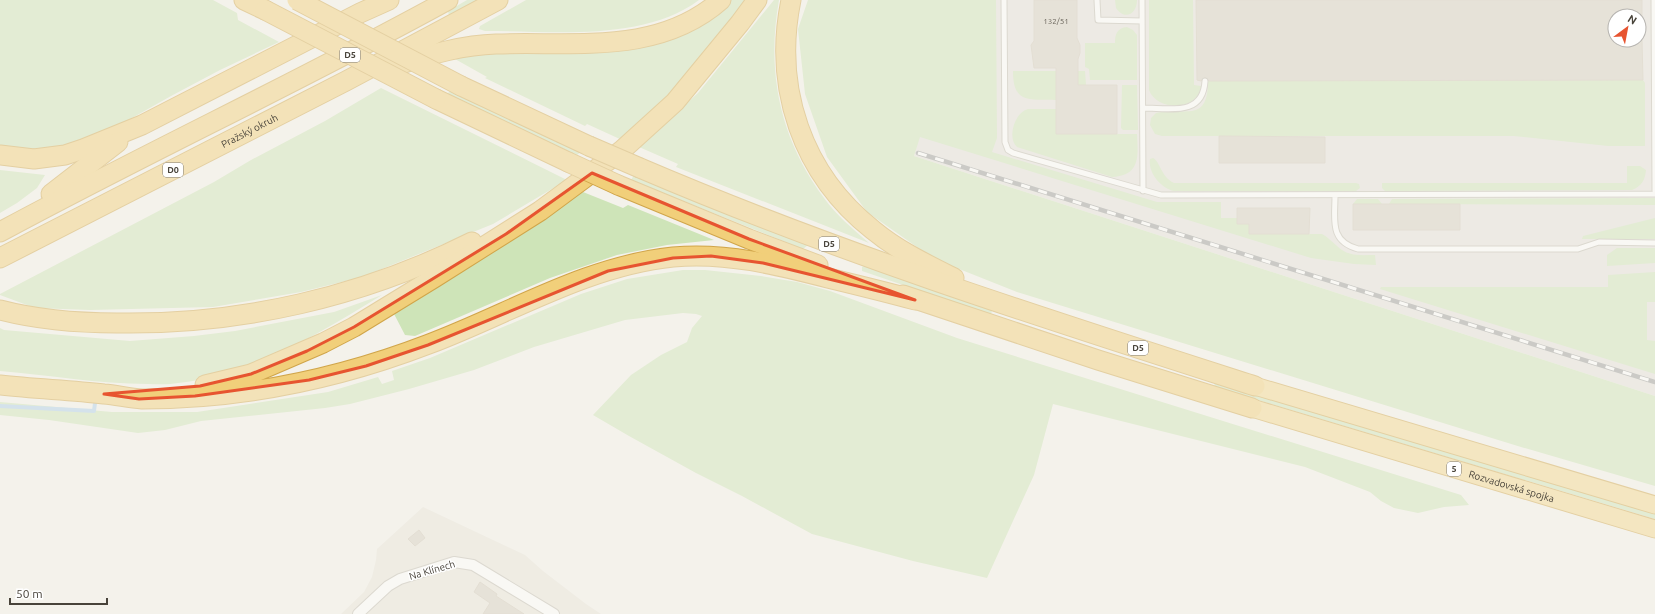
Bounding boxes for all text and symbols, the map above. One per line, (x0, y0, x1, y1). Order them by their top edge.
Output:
north arrow (1607, 8, 1647, 48)
text: N (1626, 12, 1639, 27)
house number: 132/51 (1043, 17, 1069, 26)
road number: D5 (340, 48, 360, 62)
street label: Pražský okruh (219, 111, 279, 150)
road number: D0 (163, 163, 183, 177)
road number: D5 (819, 237, 839, 251)
road number: D5 (1128, 341, 1148, 355)
road number: 5 (1447, 462, 1461, 476)
street label: Rozvadovská spojka (1467, 468, 1556, 504)
street label: Na Klínech (408, 558, 456, 582)
scale bar (10, 580, 107, 606)
text: 50 m (16, 587, 43, 600)

